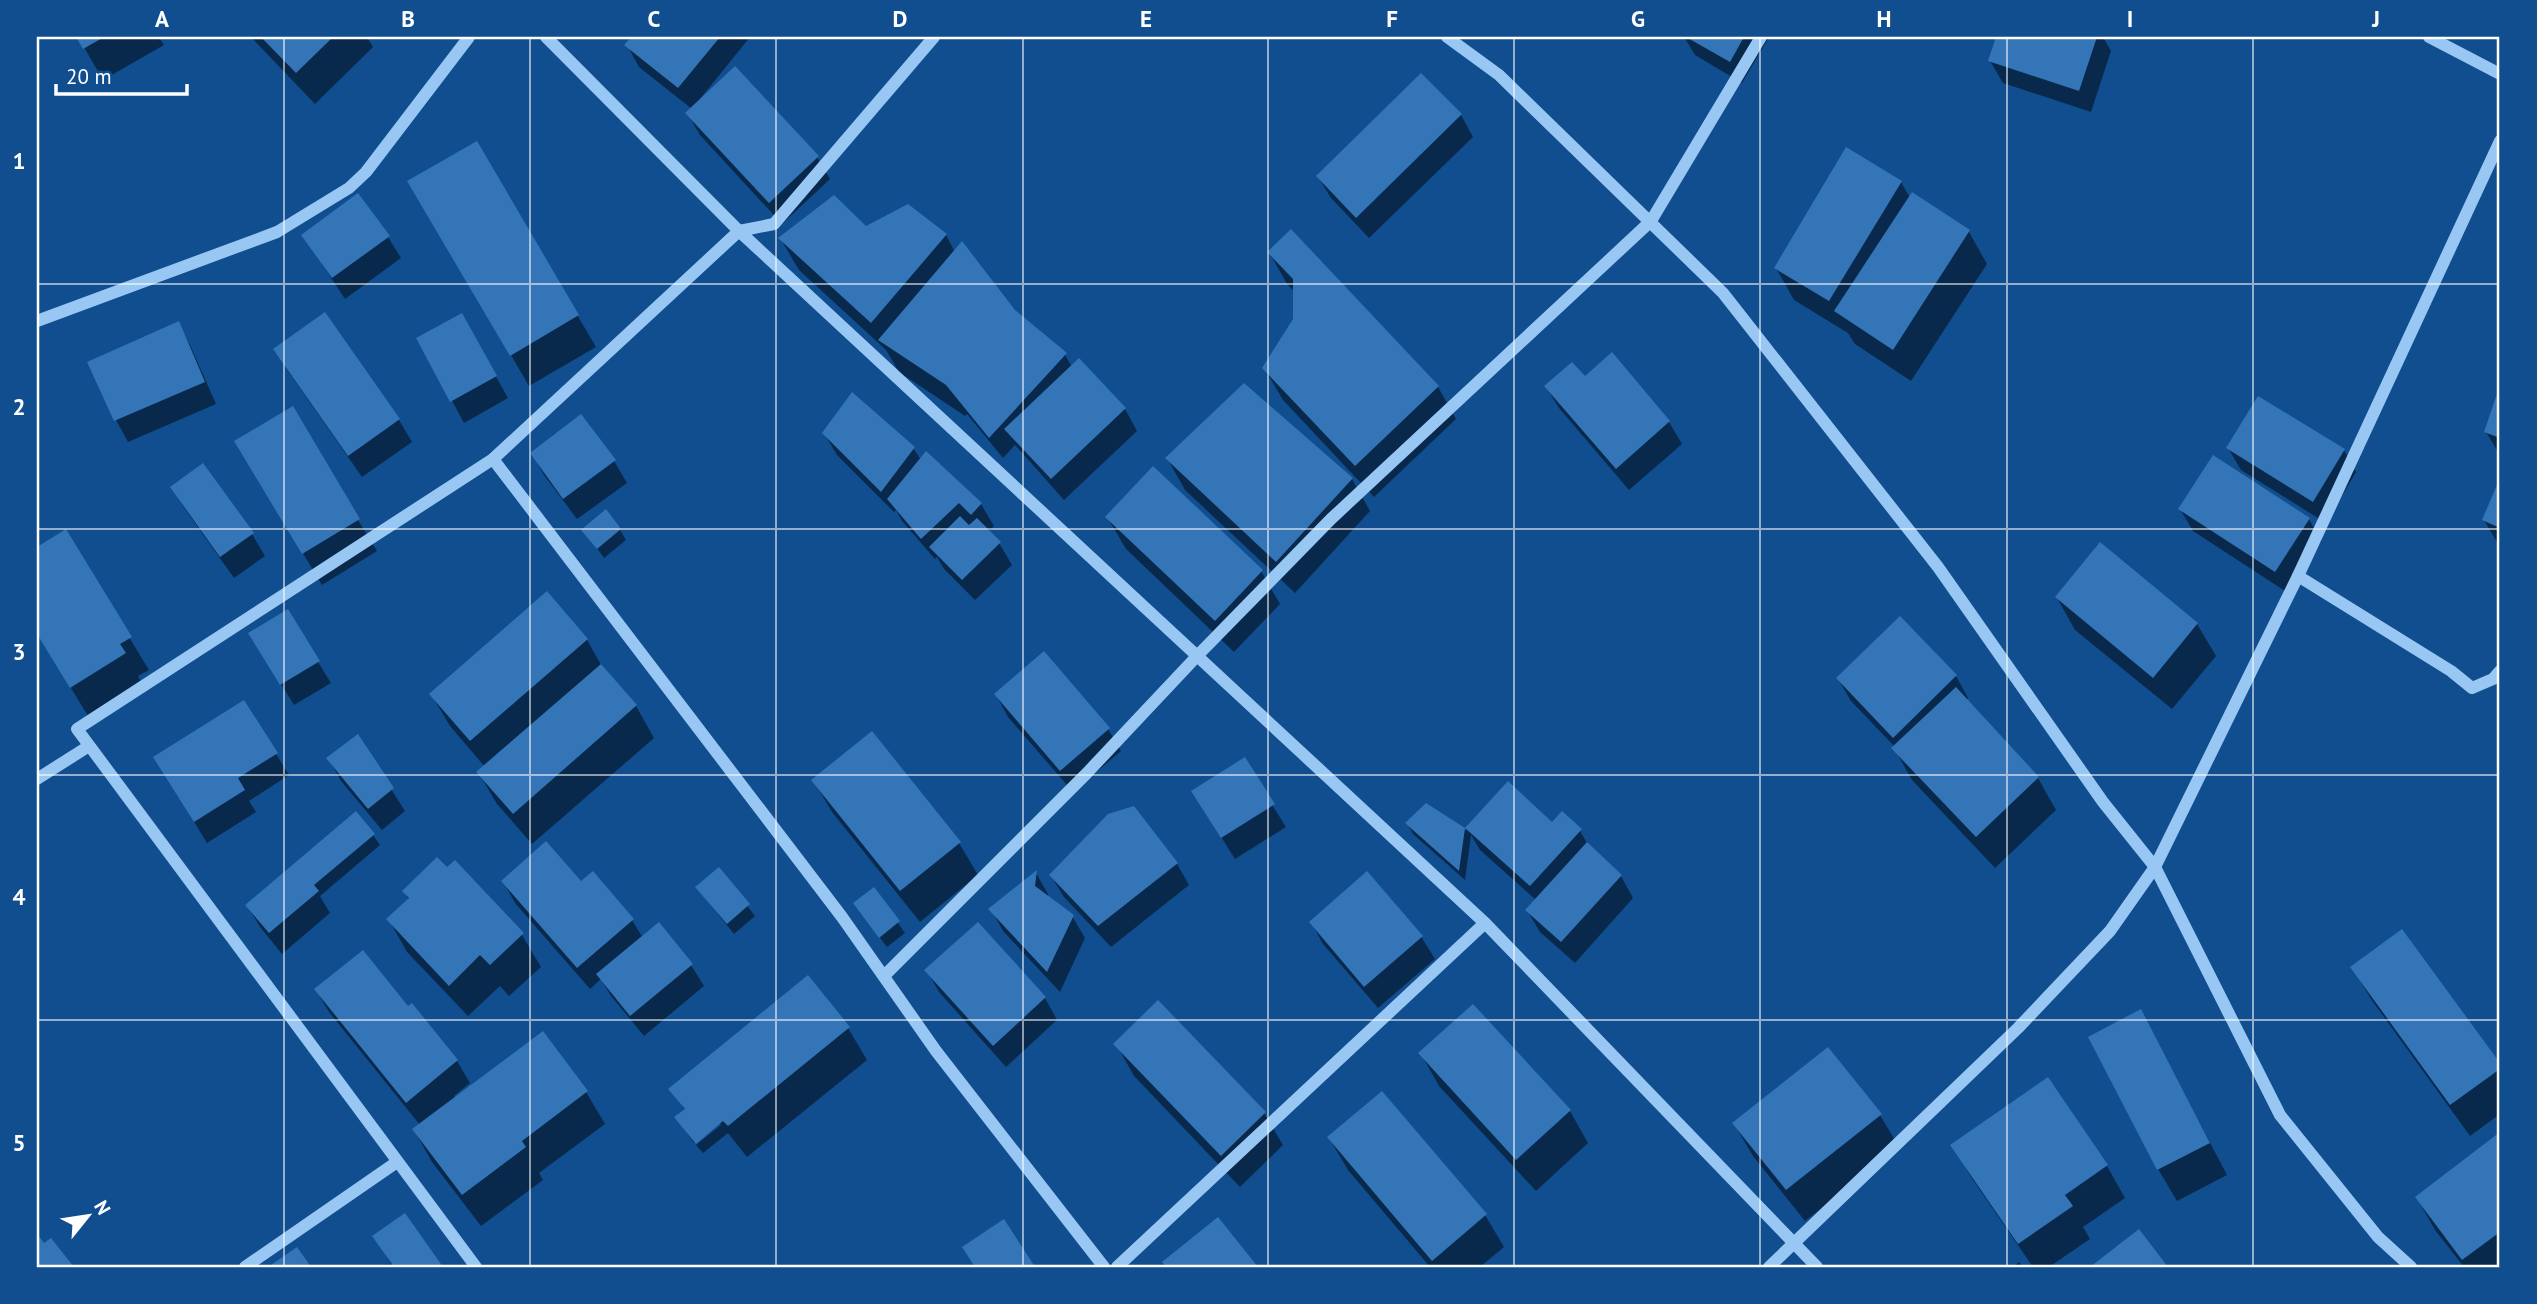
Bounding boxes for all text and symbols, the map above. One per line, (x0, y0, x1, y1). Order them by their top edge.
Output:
text: A (155, 4, 169, 33)
text: B (401, 4, 415, 33)
text: C (648, 4, 661, 33)
text: D (893, 4, 907, 33)
text: E (1140, 4, 1152, 33)
text: F (1386, 4, 1398, 33)
text: G (1631, 4, 1645, 33)
text: H (1877, 4, 1891, 33)
text: I (2127, 4, 2133, 33)
text: J (2371, 4, 2380, 33)
scale bar (56, 52, 187, 96)
text: 20 m (66, 63, 112, 90)
text: 1 (12, 146, 26, 175)
text: 2 (12, 392, 26, 421)
text: 3 (12, 637, 26, 666)
text: 4 (12, 882, 26, 911)
text: 5 (12, 1128, 26, 1157)
north arrow (52, 1182, 122, 1252)
text: N (89, 1196, 116, 1219)

